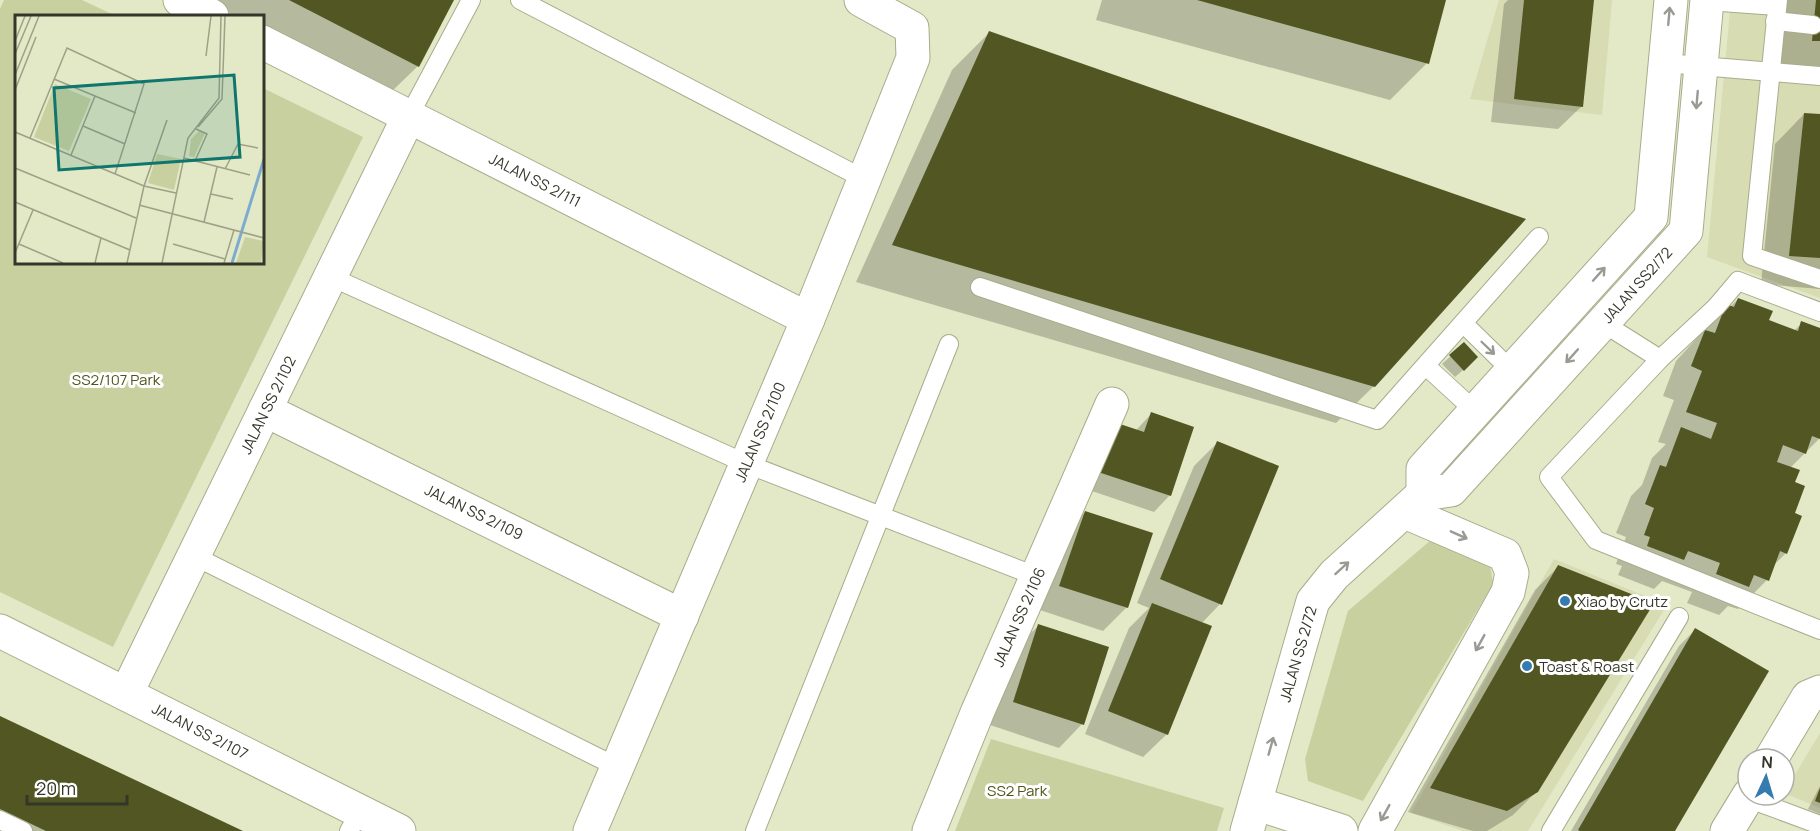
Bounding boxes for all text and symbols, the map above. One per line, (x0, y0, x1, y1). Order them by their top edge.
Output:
one-way arrow (1664, 6, 1675, 26)
inset map (15, 15, 264, 264)
one-way arrow (1691, 90, 1702, 109)
street label: JALAN SS 2/111 (486, 148, 584, 212)
street label: JALAN SS2/72 (1597, 242, 1677, 328)
one-way arrow (1592, 267, 1606, 282)
one-way arrow (1480, 340, 1495, 355)
one-way arrow (1565, 348, 1580, 363)
street label: JALAN SS 2/102 (235, 353, 301, 457)
park label: SS2/107 Park (72, 369, 161, 390)
street label: JALAN SS 2/100 (729, 379, 791, 485)
street label: JALAN SS 2/109 (421, 479, 527, 545)
one-way arrow (1449, 530, 1467, 541)
one-way arrow (1334, 561, 1349, 575)
street label: JALAN SS 2/106 (988, 564, 1050, 670)
place label: Xiao by Crutz (1577, 591, 1668, 612)
marker: Xiao by Crutz (1558, 594, 1572, 608)
street label: JALAN SS 2/72 (1274, 604, 1322, 704)
one-way arrow (1474, 634, 1486, 651)
place label: Toast & Roast (1539, 656, 1634, 677)
marker: Toast & Roast (1520, 659, 1534, 673)
street label: JALAN SS 2/107 (148, 698, 252, 764)
one-way arrow (1266, 737, 1277, 756)
north arrow (1736, 747, 1796, 807)
text: N (1761, 751, 1774, 773)
scale bar (27, 768, 128, 806)
text: 20 m (36, 776, 76, 800)
park label: SS2 Park (987, 780, 1048, 801)
one-way arrow (1378, 804, 1390, 821)

